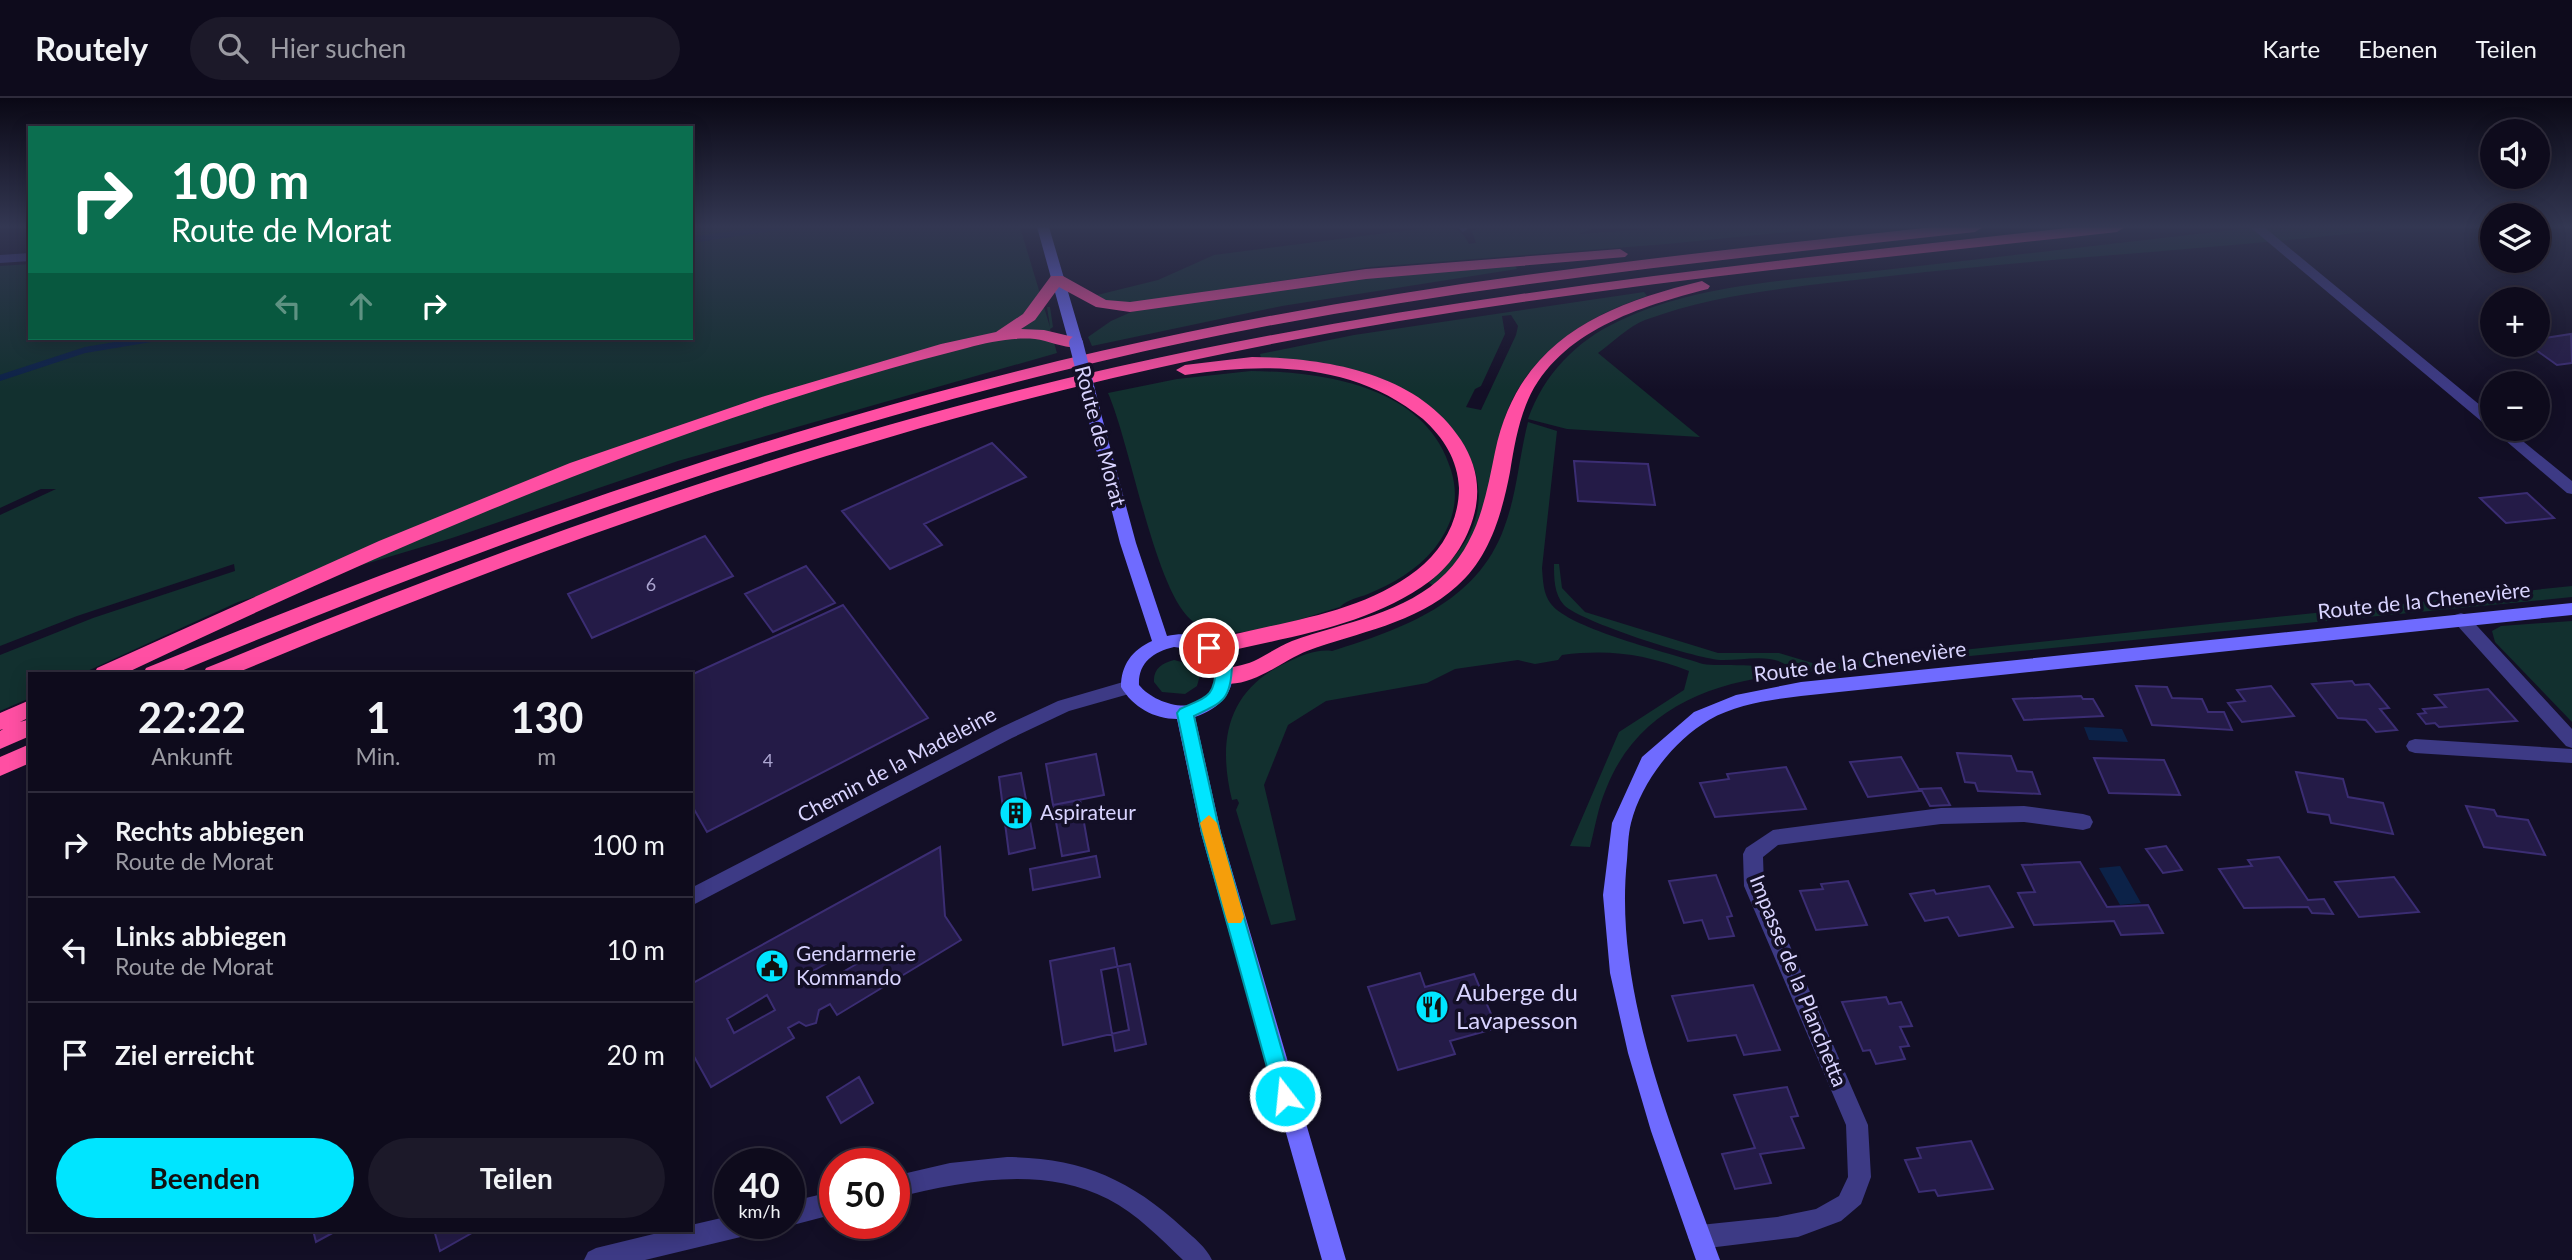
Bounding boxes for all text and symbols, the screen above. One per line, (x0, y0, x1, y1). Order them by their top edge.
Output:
search box (190, 17, 680, 80)
text: Routely (35, 28, 148, 68)
icon: search (214, 29, 252, 67)
text: Hier suchen (270, 32, 406, 64)
text: Karte (2263, 34, 2320, 63)
text: Ebenen (2358, 34, 2438, 63)
text: Teilen (2476, 34, 2537, 63)
map controls (2480, 119, 2550, 441)
button: sound (2480, 119, 2550, 189)
text: 100 m (171, 151, 309, 209)
icon: right (56, 154, 147, 245)
button: layers (2480, 203, 2550, 273)
text: Route de Morat (171, 210, 391, 249)
icon: left (269, 287, 307, 325)
icon: ahead (342, 287, 380, 325)
icon: right (415, 287, 453, 325)
button: + (2480, 287, 2550, 357)
street label: Route de Morat (1071, 363, 1132, 509)
button: − (2480, 371, 2550, 441)
house number: 6 (646, 573, 656, 595)
street label: Route de la Chenevière (2316, 576, 2531, 623)
pin (1179, 618, 1239, 678)
icon: arrive (1190, 629, 1228, 667)
street label: Route de la Chenevière (1752, 635, 1967, 686)
text: 22:22 (138, 692, 246, 742)
text: 1 (366, 692, 390, 742)
text: 130 (510, 692, 583, 742)
street label: Chemin de la Madeleine (793, 701, 1000, 827)
text: Ankunft (151, 742, 232, 770)
text: Min. (356, 742, 401, 770)
text: m (537, 742, 556, 770)
house number: 4 (763, 749, 773, 771)
building icon: Aspirateur (997, 794, 1035, 832)
place label: Aspirateur (1040, 799, 1136, 824)
text: Rechts abbiegen (115, 815, 304, 847)
icon: right (56, 826, 94, 864)
text: 100 m (592, 829, 665, 861)
text: Route de Morat (115, 847, 273, 875)
street label: Impasse de la Planchetta (1745, 871, 1853, 1090)
text: Links abbiegen (115, 920, 287, 952)
icon: left (56, 931, 94, 969)
text: 10 m (607, 934, 665, 966)
place label: Gendarmerie Kommando (796, 940, 916, 989)
public building icon: Gendarmerie Kommando (753, 947, 791, 985)
text: Route de Morat (115, 952, 273, 980)
place label: Auberge du Lavapesson (1456, 977, 1578, 1034)
restaurant icon: Auberge du Lavapesson (1413, 988, 1451, 1026)
icon: arrive (56, 1036, 94, 1074)
text: Ziel erreicht (115, 1039, 254, 1071)
text: 20 m (607, 1039, 665, 1071)
position arrow (1248, 1059, 1322, 1133)
button: Beenden (56, 1138, 354, 1218)
button: Teilen (368, 1138, 665, 1218)
speed limit sign: 50 (819, 1148, 910, 1239)
text: 40 (739, 1163, 780, 1205)
text: km/h (738, 1200, 781, 1222)

